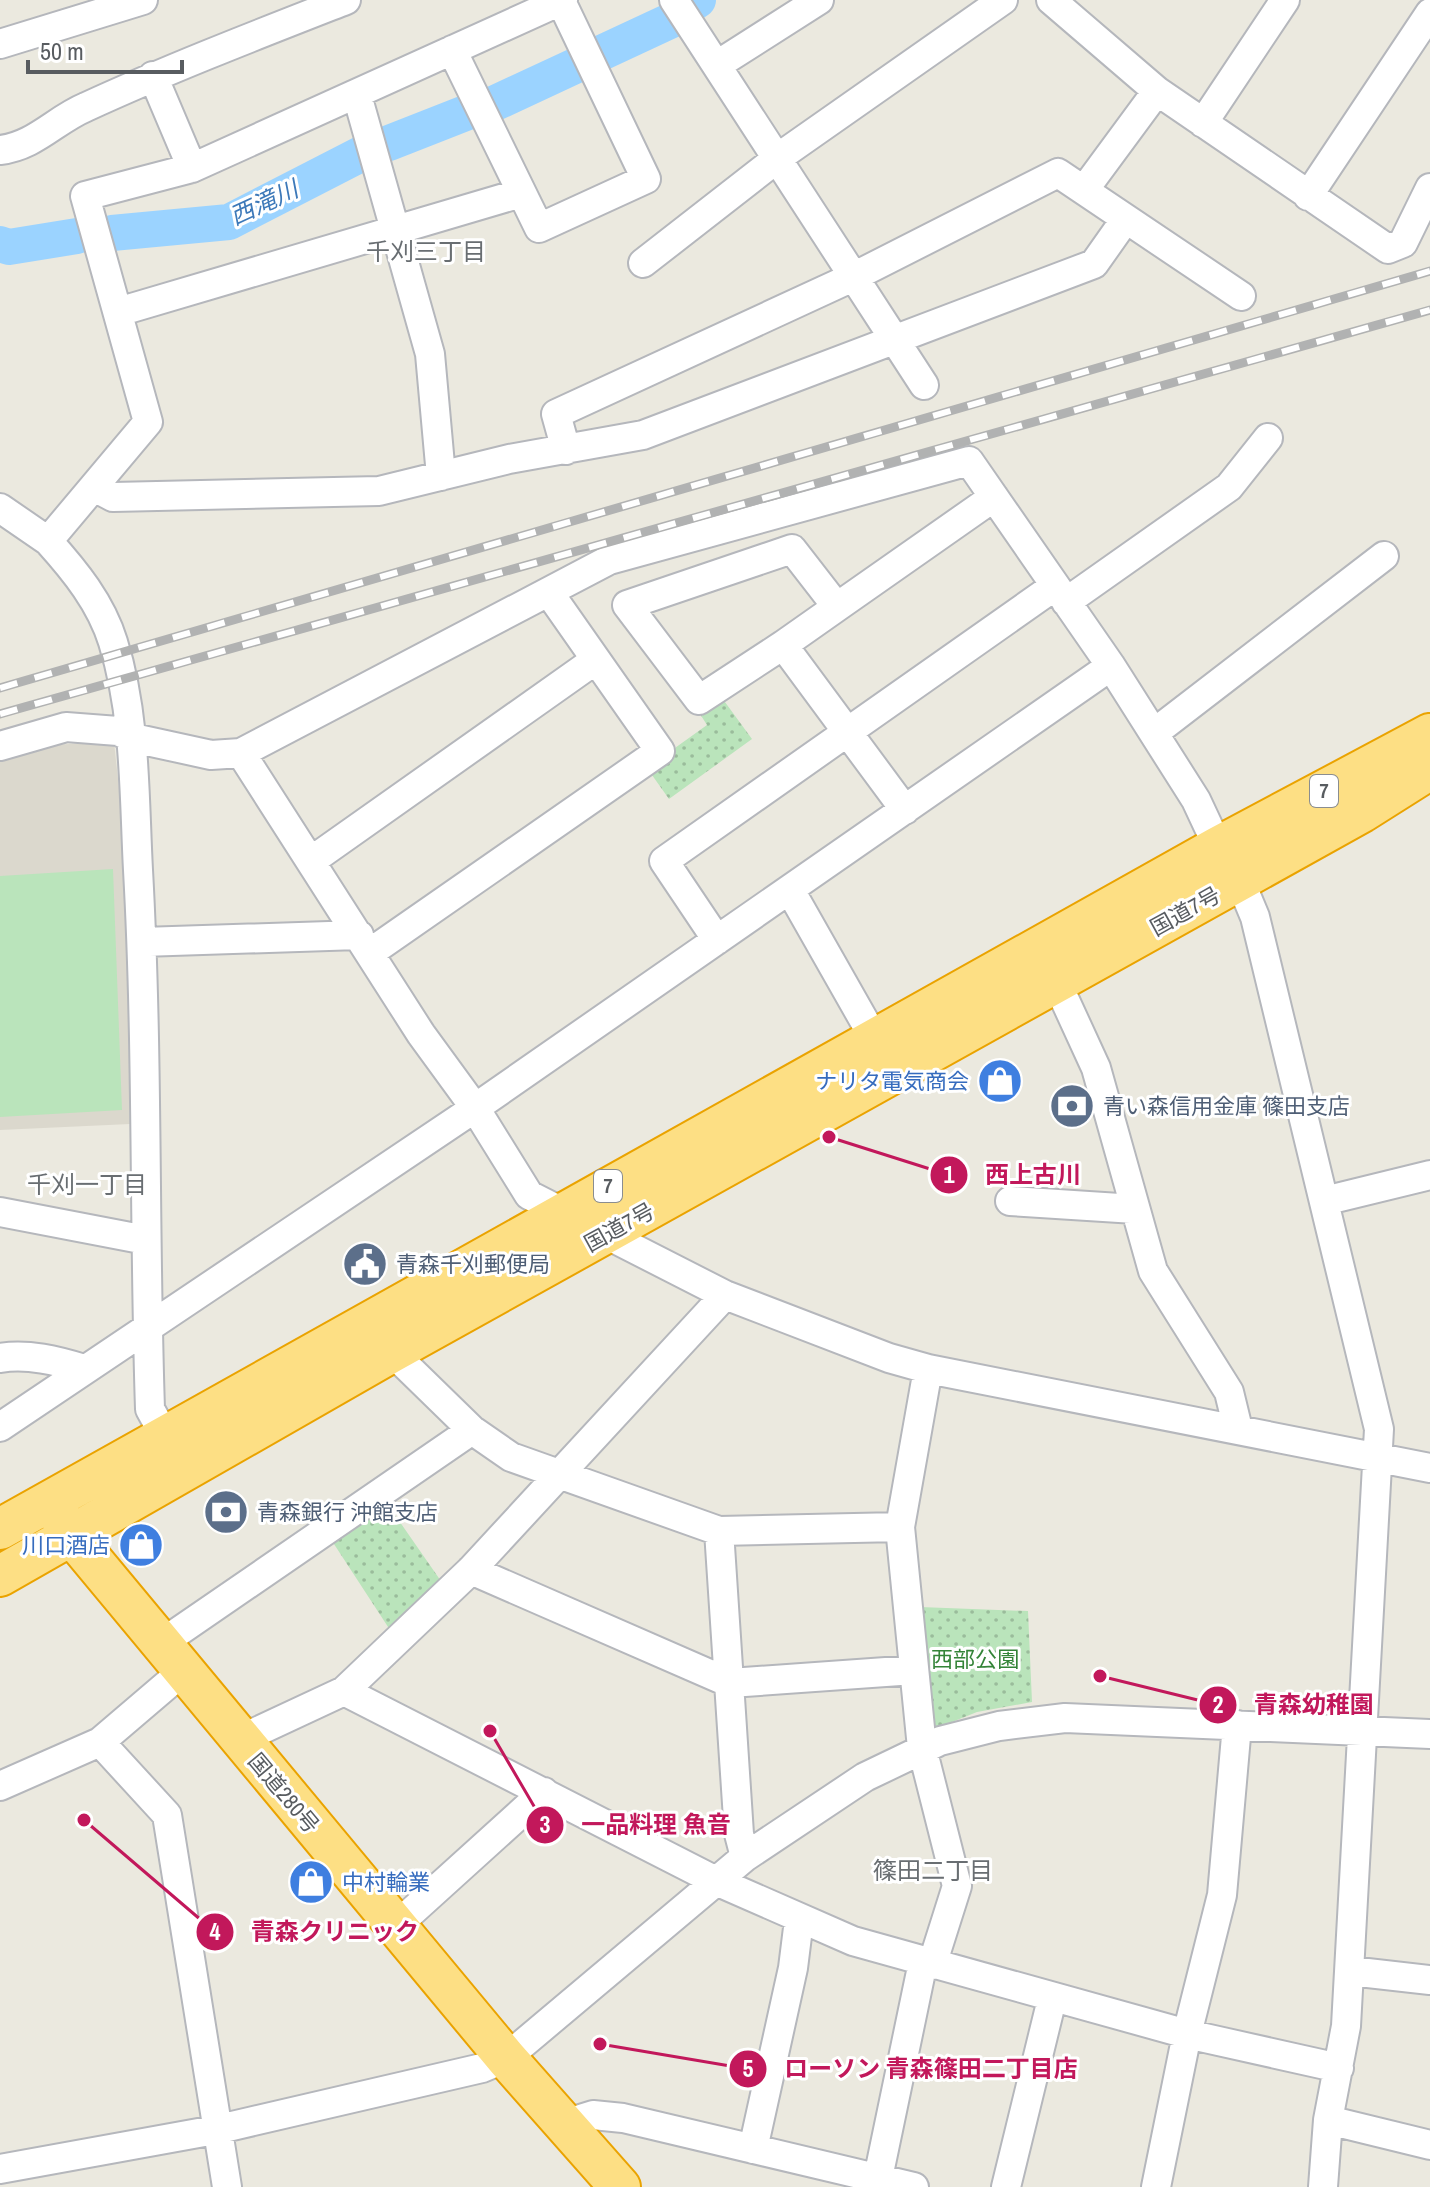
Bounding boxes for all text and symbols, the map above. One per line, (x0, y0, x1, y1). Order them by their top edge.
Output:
scale bar (28, 24, 182, 74)
text: 50 m (40, 35, 84, 67)
water label: 西滝川 (224, 171, 306, 232)
district label: 千刈三丁目 (366, 235, 486, 267)
road number: 7 (1310, 775, 1338, 807)
street label: 国道7号 (1144, 879, 1226, 943)
shop icon: ナリタ電気商会 (976, 1057, 1024, 1105)
place label: ナリタ電気商会 (815, 1066, 969, 1096)
bank icon: 青い森信用金庫 篠田支店 (1048, 1082, 1096, 1130)
place label: 青い森信用金庫 篠田支店 (1103, 1091, 1350, 1121)
callout: 西上古川 (929, 1151, 1097, 1199)
text: 1 (944, 1158, 955, 1190)
text: 西上古川 (985, 1158, 1081, 1190)
district label: 千刈一丁目 (27, 1168, 147, 1200)
road number: 7 (594, 1170, 622, 1202)
street label: 国道7号 (578, 1195, 660, 1259)
public building icon: 青森千刈郵便局 (341, 1240, 389, 1288)
place label: 青森千刈郵便局 (396, 1249, 550, 1279)
bank icon: 青森銀行 沖館支店 (202, 1488, 250, 1536)
place label: 青森銀行 沖館支店 (257, 1497, 438, 1527)
shop icon: 川口酒店 (117, 1521, 165, 1569)
place label: 川口酒店 (22, 1530, 110, 1560)
park label: 西部公園 (931, 1644, 1019, 1674)
callout: 青森幼稚園 (1198, 1681, 1390, 1729)
text: 2 (1213, 1688, 1224, 1720)
text: 青森幼稚園 (1254, 1688, 1374, 1720)
street label: 国道280号 (242, 1747, 326, 1839)
callout: 一品料理 魚音 (525, 1801, 747, 1849)
text: 3 (540, 1808, 551, 1840)
text: 一品料理 魚音 (581, 1808, 731, 1840)
district label: 篠田二丁目 (873, 1854, 993, 1886)
shop icon: 中村輪業 (287, 1858, 335, 1906)
place label: 中村輪業 (342, 1867, 430, 1897)
callout: 青森クリニック (195, 1908, 435, 1956)
text: 4 (210, 1915, 221, 1947)
text: 青森クリニック (251, 1915, 419, 1947)
callout: ローソン 青森篠田二丁目店 (728, 2045, 1093, 2093)
text: 5 (743, 2052, 754, 2084)
text: ローソン 青森篠田二丁目店 (784, 2052, 1078, 2084)

